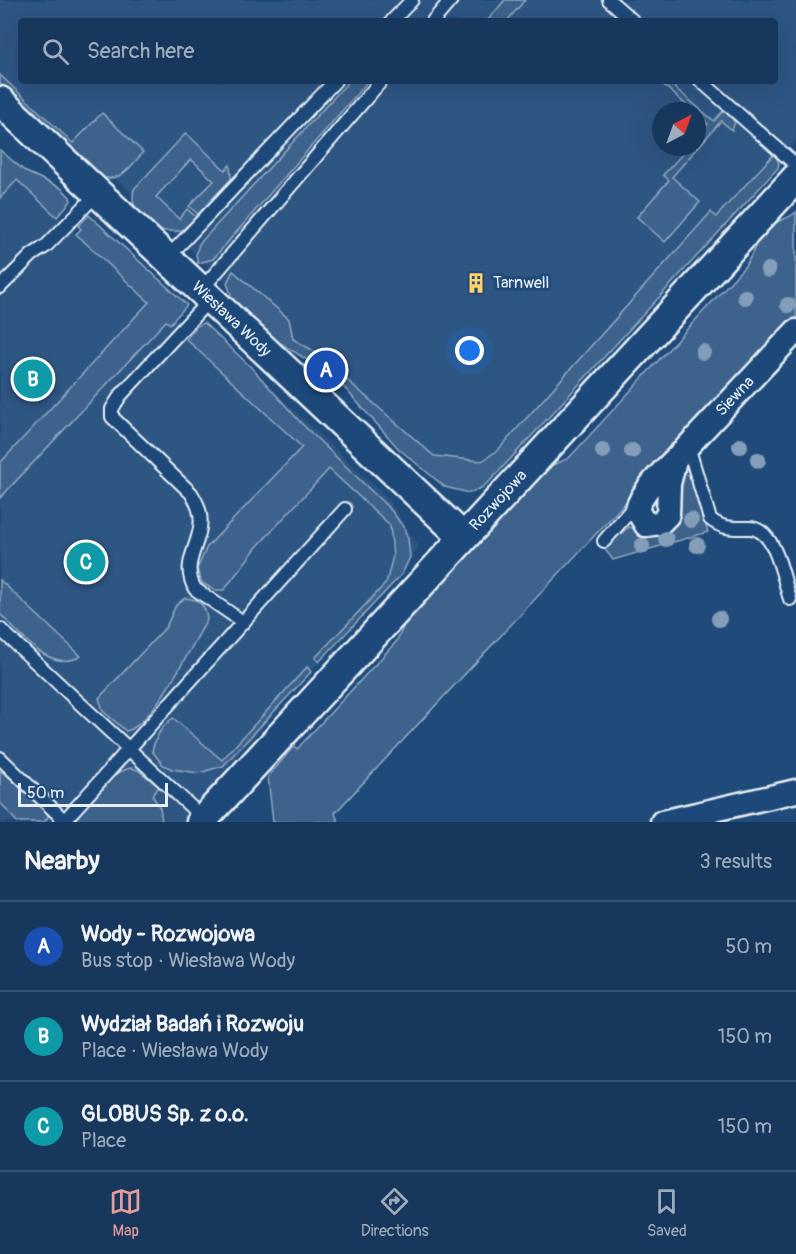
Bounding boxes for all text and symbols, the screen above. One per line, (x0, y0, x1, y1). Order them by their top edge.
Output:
search box (18, 18, 778, 84)
icon: search (39, 35, 72, 68)
text: Search here (87, 37, 194, 65)
north arrow (652, 102, 706, 156)
building icon: Tarnwell (464, 271, 488, 295)
place label: Tarnwell (493, 273, 549, 293)
street label: Wiesława Wody (188, 277, 275, 361)
your location (455, 336, 484, 365)
pin: A (306, 348, 346, 392)
pin: B (14, 356, 52, 401)
street label: Siewna (711, 372, 758, 420)
street label: Rozwojowa (465, 466, 531, 535)
pin: C (66, 540, 106, 584)
scale bar (18, 780, 168, 808)
text: 50 m (27, 783, 64, 803)
text: Nearby (24, 845, 100, 877)
text: 3 results (700, 849, 772, 874)
text: Wody - Rozwojowa (81, 920, 255, 948)
text: A (37, 934, 50, 959)
text: 50 m (725, 934, 772, 959)
text: Bus stop · Wiesława Wody (81, 948, 295, 973)
text: Wydział Badań i Rozwoju (81, 1010, 304, 1038)
text: B (38, 1024, 49, 1049)
text: 150 m (718, 1024, 772, 1049)
text: Place · Wiesława Wody (81, 1038, 268, 1063)
text: GLOBUS Sp. z o.o. (81, 1100, 249, 1128)
text: C (37, 1114, 50, 1139)
text: 150 m (718, 1114, 772, 1139)
text: Place (81, 1128, 126, 1153)
tab: Map (109, 1185, 142, 1241)
tab: Directions (361, 1185, 429, 1241)
tab: Saved (647, 1185, 687, 1241)

